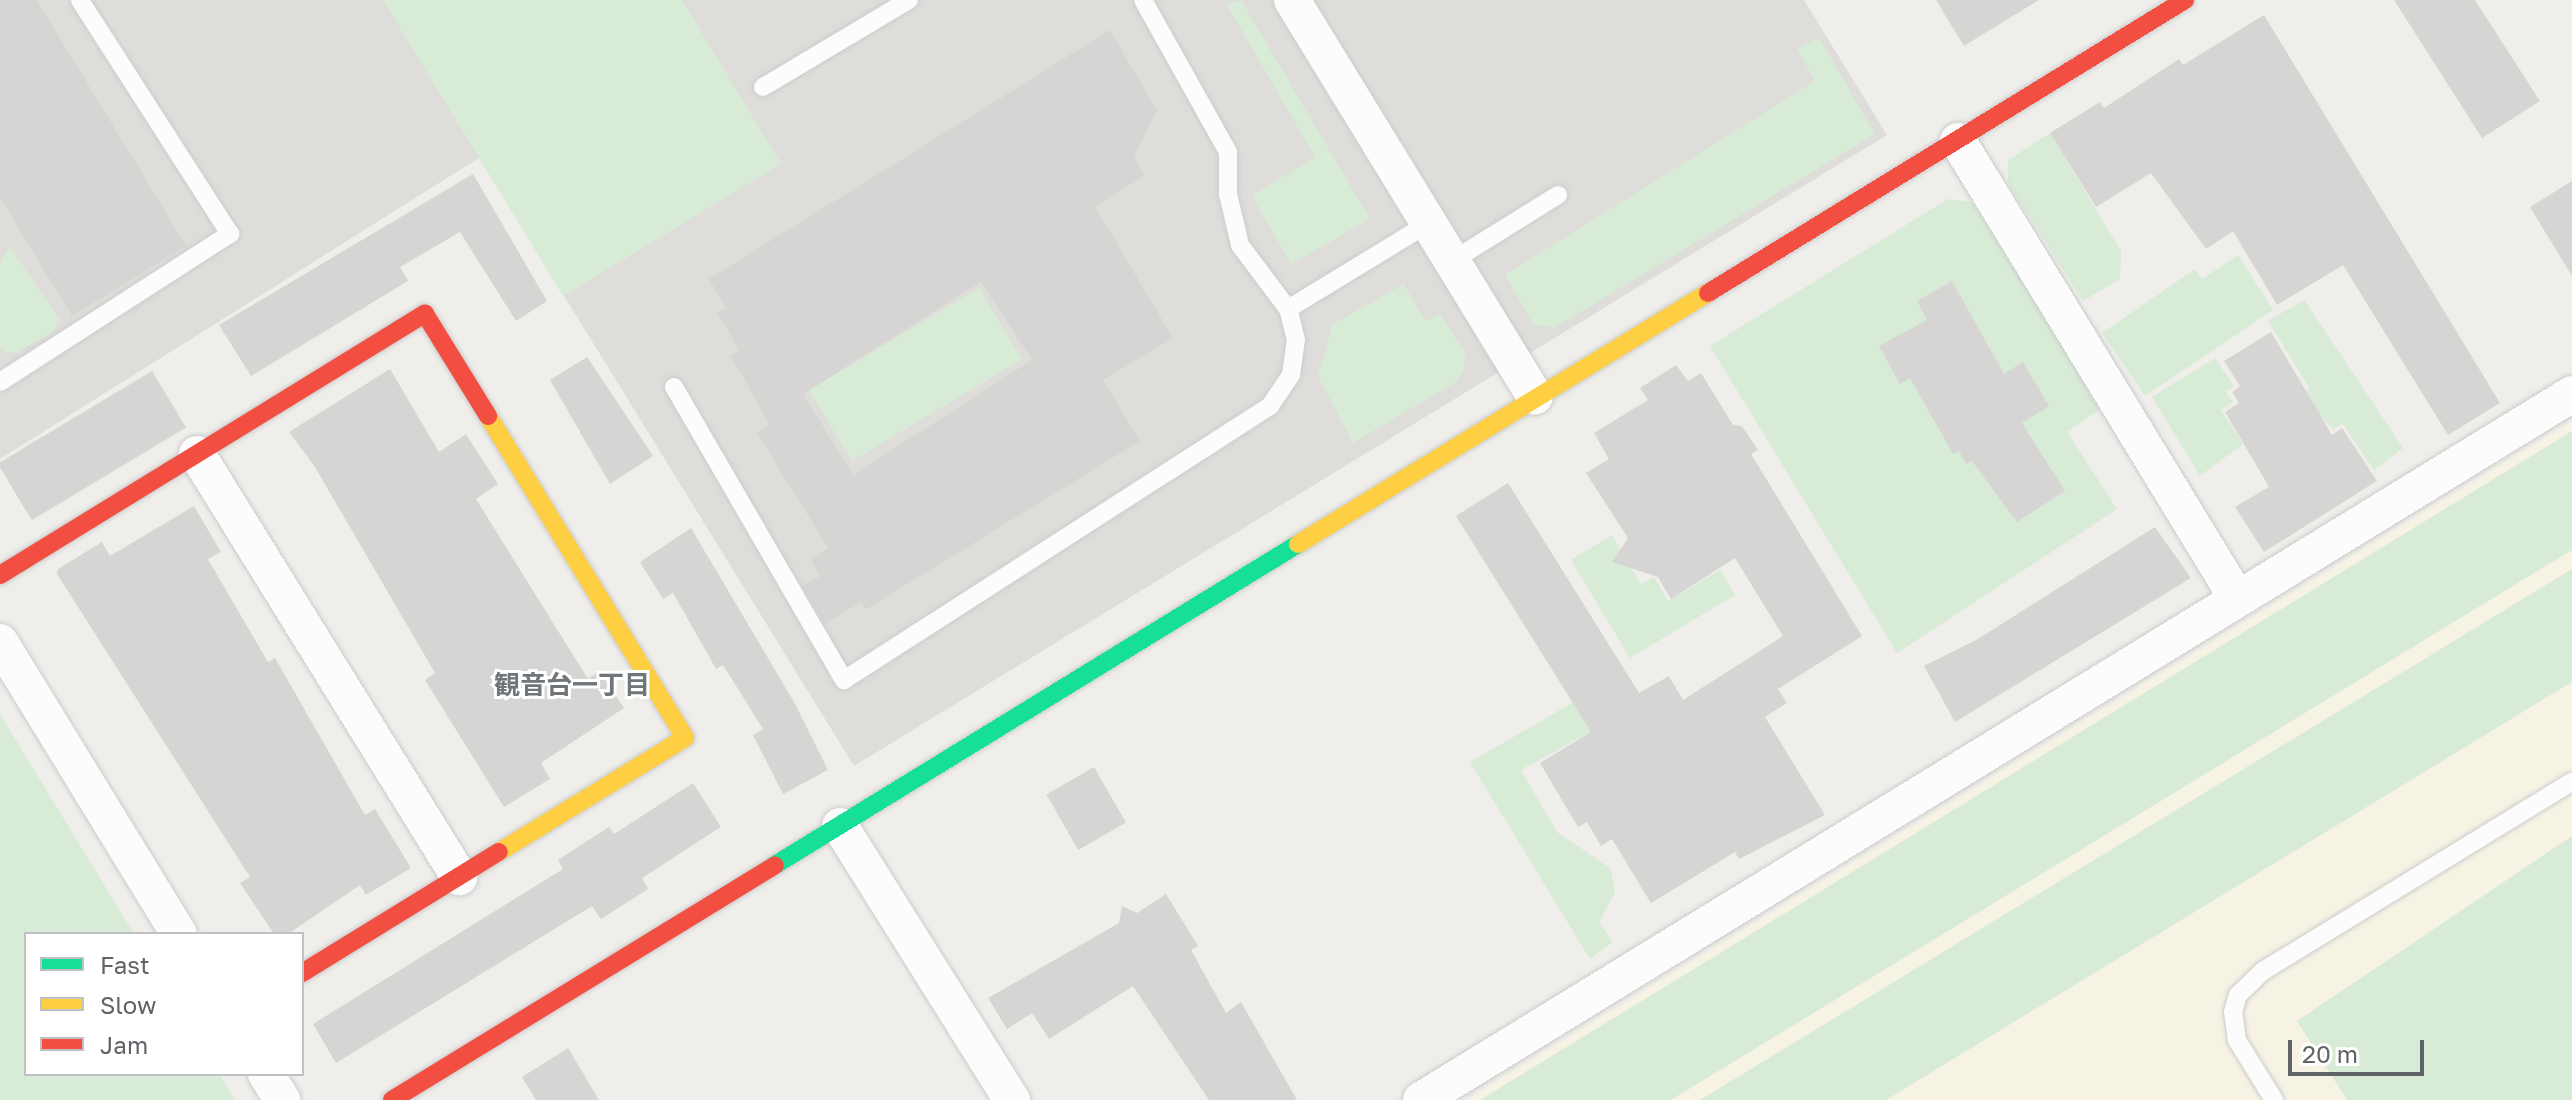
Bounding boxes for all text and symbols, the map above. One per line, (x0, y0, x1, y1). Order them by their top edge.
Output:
district label: 観音台一丁目 (494, 669, 650, 701)
legend (24, 932, 304, 1076)
text: Fast (100, 950, 150, 979)
text: Slow (100, 990, 156, 1019)
scale bar (2292, 1024, 2428, 1074)
text: Jam (100, 1030, 148, 1059)
text: 20 m (2302, 1039, 2358, 1068)

